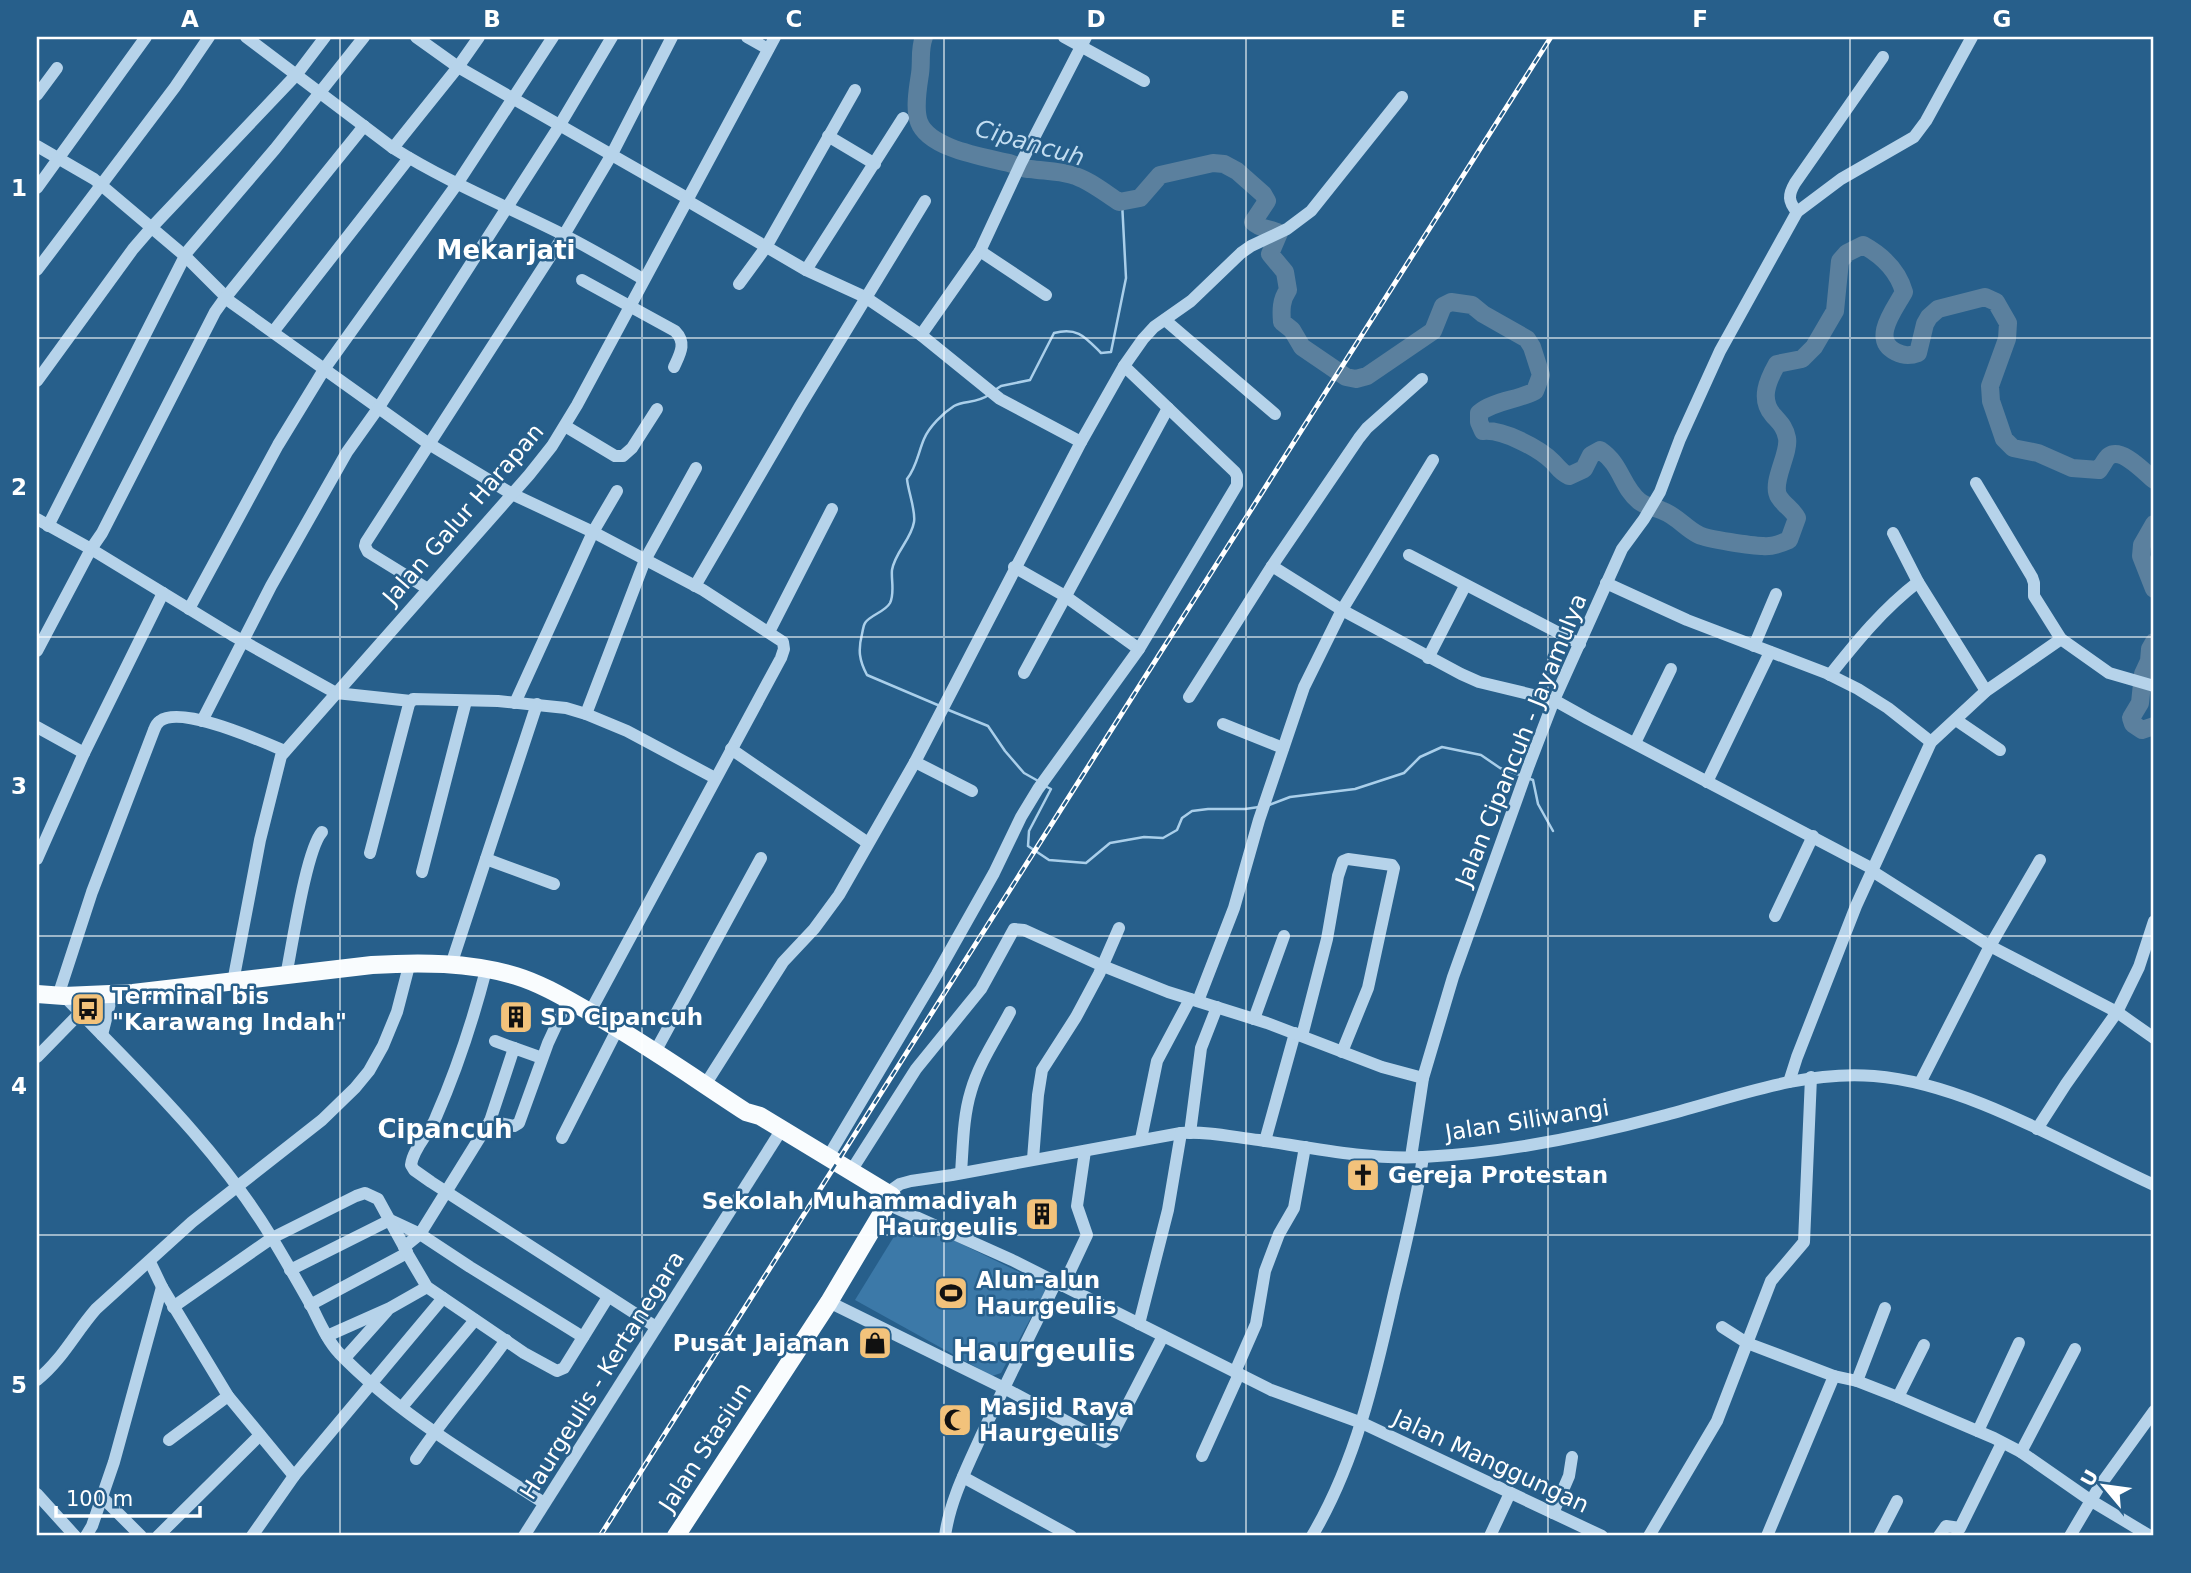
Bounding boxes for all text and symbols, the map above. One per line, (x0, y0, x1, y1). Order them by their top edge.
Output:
text: A (181, 6, 199, 32)
text: B (483, 6, 501, 32)
text: C (786, 6, 802, 32)
text: D (1086, 6, 1106, 32)
text: E (1390, 6, 1406, 32)
text: F (1692, 6, 1708, 32)
text: G (1993, 6, 2011, 32)
water label: Cipancuh (972, 114, 1088, 172)
text: 1 (11, 175, 27, 201)
district label: Mekarjati (437, 235, 575, 265)
street label: Jalan Galur Harapan (376, 418, 549, 611)
text: 2 (11, 474, 27, 500)
street label: Jalan Cipancuh - Jayamulya (1450, 590, 1592, 892)
text: 3 (11, 773, 27, 799)
place label: Terminal bis "Karawang Indah" (112, 983, 347, 1035)
bus stop icon: Terminal bis "Karawang Indah" (69, 990, 107, 1028)
building icon: SD Cipancuh (497, 998, 535, 1036)
place label: SD Cipancuh (540, 1004, 703, 1030)
text: 4 (11, 1073, 27, 1099)
street label: Jalan Siliwangi (1441, 1094, 1611, 1146)
district label: Cipancuh (377, 1114, 513, 1144)
church icon: Gereja Protestan (1344, 1156, 1382, 1194)
place label: Gereja Protestan (1388, 1162, 1608, 1188)
place label: Sekolah Muhammadiyah Haurgeulis (702, 1188, 1018, 1240)
building icon: Sekolah Muhammadiyah Haurgeulis (1023, 1195, 1061, 1233)
street label: Haurgeulis - Kertanegara (515, 1246, 689, 1504)
place label: Alun-alun Haurgeulis (976, 1267, 1116, 1319)
sports icon: Alun-alun Haurgeulis (932, 1274, 970, 1312)
shop icon: Pusat Jajanan (856, 1324, 894, 1362)
place label: Pusat Jajanan (673, 1330, 850, 1356)
district label: Haurgeulis (952, 1333, 1136, 1368)
text: 5 (11, 1372, 27, 1398)
street label: Jalan Stasiun (653, 1378, 756, 1518)
place label: Masjid Raya Haurgeulis (979, 1394, 1134, 1446)
mosque icon: Masjid Raya Haurgeulis (936, 1401, 974, 1439)
street label: Jalan Manggungan (1387, 1403, 1593, 1518)
north arrow (2068, 1450, 2138, 1520)
text: U (2076, 1466, 2102, 1490)
scale bar (56, 1475, 200, 1519)
text: 100 m (66, 1487, 133, 1511)

